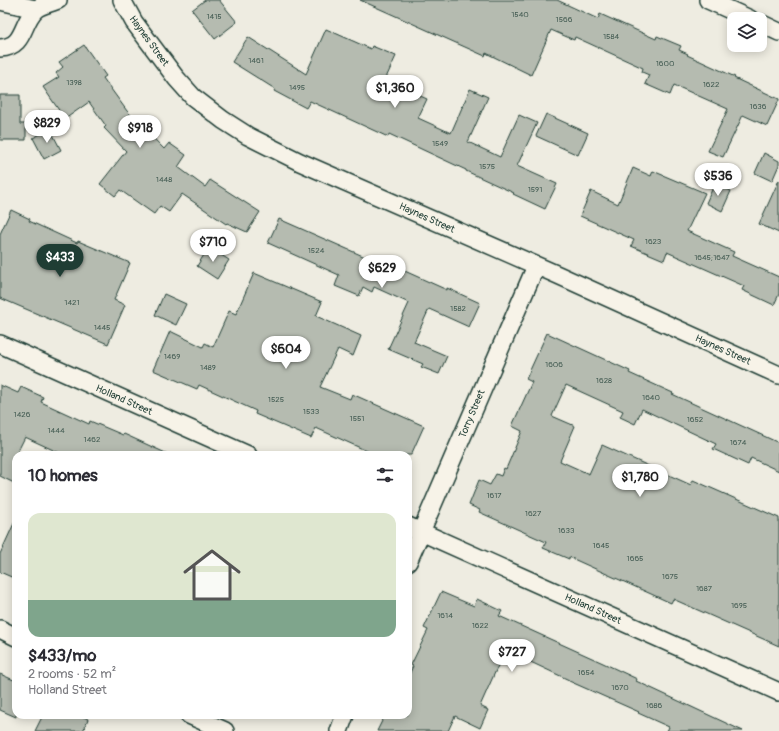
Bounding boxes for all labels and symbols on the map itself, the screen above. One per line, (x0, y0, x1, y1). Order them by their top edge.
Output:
house number: 1540 (511, 10, 529, 19)
house number: 1415 (206, 12, 222, 21)
street label: Haynes Street (127, 13, 172, 69)
house number: 1566 (556, 15, 573, 24)
house number: 1584 (603, 32, 619, 41)
house number: 1461 (248, 56, 264, 65)
house number: 1600 (656, 59, 675, 68)
pin: $1,360 (362, 75, 428, 109)
house number: 1398 (66, 78, 82, 87)
house number: 1622 (703, 80, 720, 89)
house number: 1495 (289, 83, 305, 92)
house number: 1636 (750, 102, 767, 111)
pin: $829 (23, 110, 71, 144)
pin: $918 (116, 115, 164, 149)
house number: 1549 (432, 139, 448, 148)
house number: 1575 (479, 162, 495, 171)
pin: $536 (694, 163, 742, 197)
house number: 1448 (156, 175, 172, 184)
house number: 1591 (528, 185, 542, 194)
street label: Haynes Street (397, 200, 458, 236)
pin: $710 (189, 229, 237, 263)
house number: 1623 (645, 237, 662, 246)
pin: $433 (36, 244, 84, 278)
house number: 1524 (308, 246, 325, 255)
house number: 1645;1647 (694, 253, 731, 262)
pin: $629 (358, 255, 406, 289)
house number: 1421 (64, 298, 80, 307)
house number: 1582 (450, 304, 467, 313)
house number: 1445 (94, 323, 110, 332)
street label: Haynes Street (693, 332, 754, 368)
pin: $604 (262, 336, 310, 370)
house number: 1469 (164, 352, 180, 361)
house number: 1606 (545, 360, 563, 369)
house number: 1489 (200, 363, 216, 372)
house number: 1628 (596, 376, 612, 385)
street label: Holland Street (94, 382, 155, 418)
street label: Torry Street (456, 387, 488, 440)
house number: 1640 (642, 393, 660, 402)
house number: 1525 (268, 395, 284, 404)
house number: 1533 (303, 407, 320, 416)
house number: 1426 (14, 410, 31, 419)
house number: 1551 (350, 414, 364, 423)
house number: 1652 (687, 415, 704, 424)
house number: 1444 (47, 426, 65, 435)
house number: 1462 (84, 435, 101, 444)
house number: 1674 (730, 438, 747, 447)
pin: $1,780 (607, 464, 673, 498)
house number: 1617 (486, 491, 502, 500)
house number: 1627 (525, 509, 542, 518)
house number: 1633 (558, 526, 575, 535)
house number: 1645 (593, 541, 609, 550)
house number: 1665 (627, 554, 643, 563)
house number: 1675 (662, 572, 678, 581)
house number: 1687 (696, 584, 713, 593)
street label: Holland Street (563, 591, 624, 627)
house number: 1695 (731, 601, 747, 610)
house number: 1614 (437, 611, 453, 620)
house number: 1622 (472, 621, 489, 630)
pin: $727 (488, 639, 536, 673)
house number: 1654 (578, 668, 595, 677)
house number: 1670 (611, 683, 629, 692)
house number: 1686 (646, 701, 663, 710)

